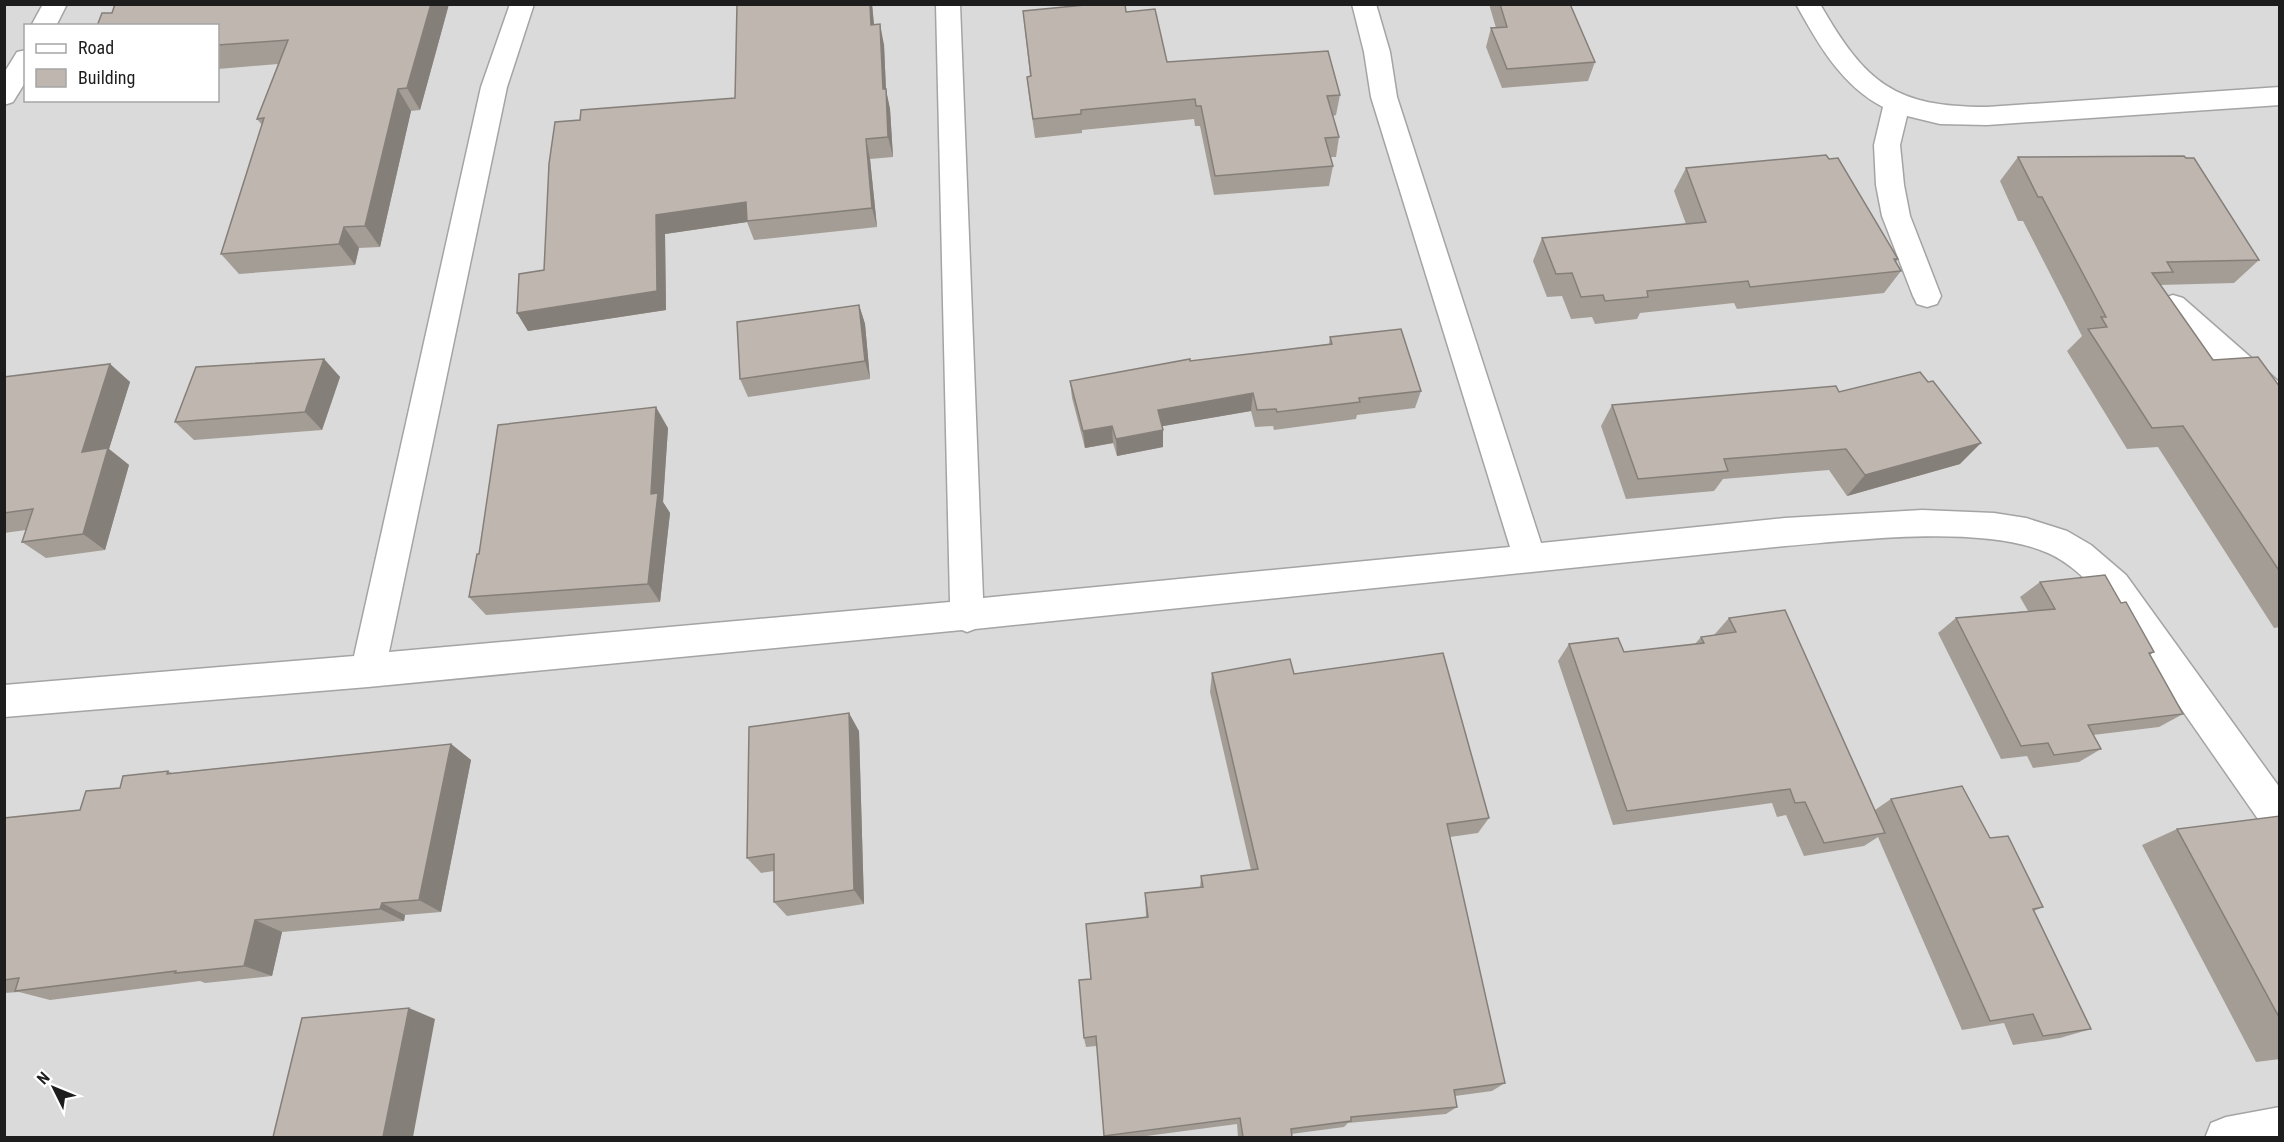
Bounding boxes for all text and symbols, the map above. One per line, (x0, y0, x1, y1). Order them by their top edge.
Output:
legend (24, 24, 219, 102)
text: Road (78, 37, 114, 58)
text: Building (78, 67, 135, 88)
north arrow (24, 1058, 84, 1118)
text: N (33, 1068, 54, 1088)

